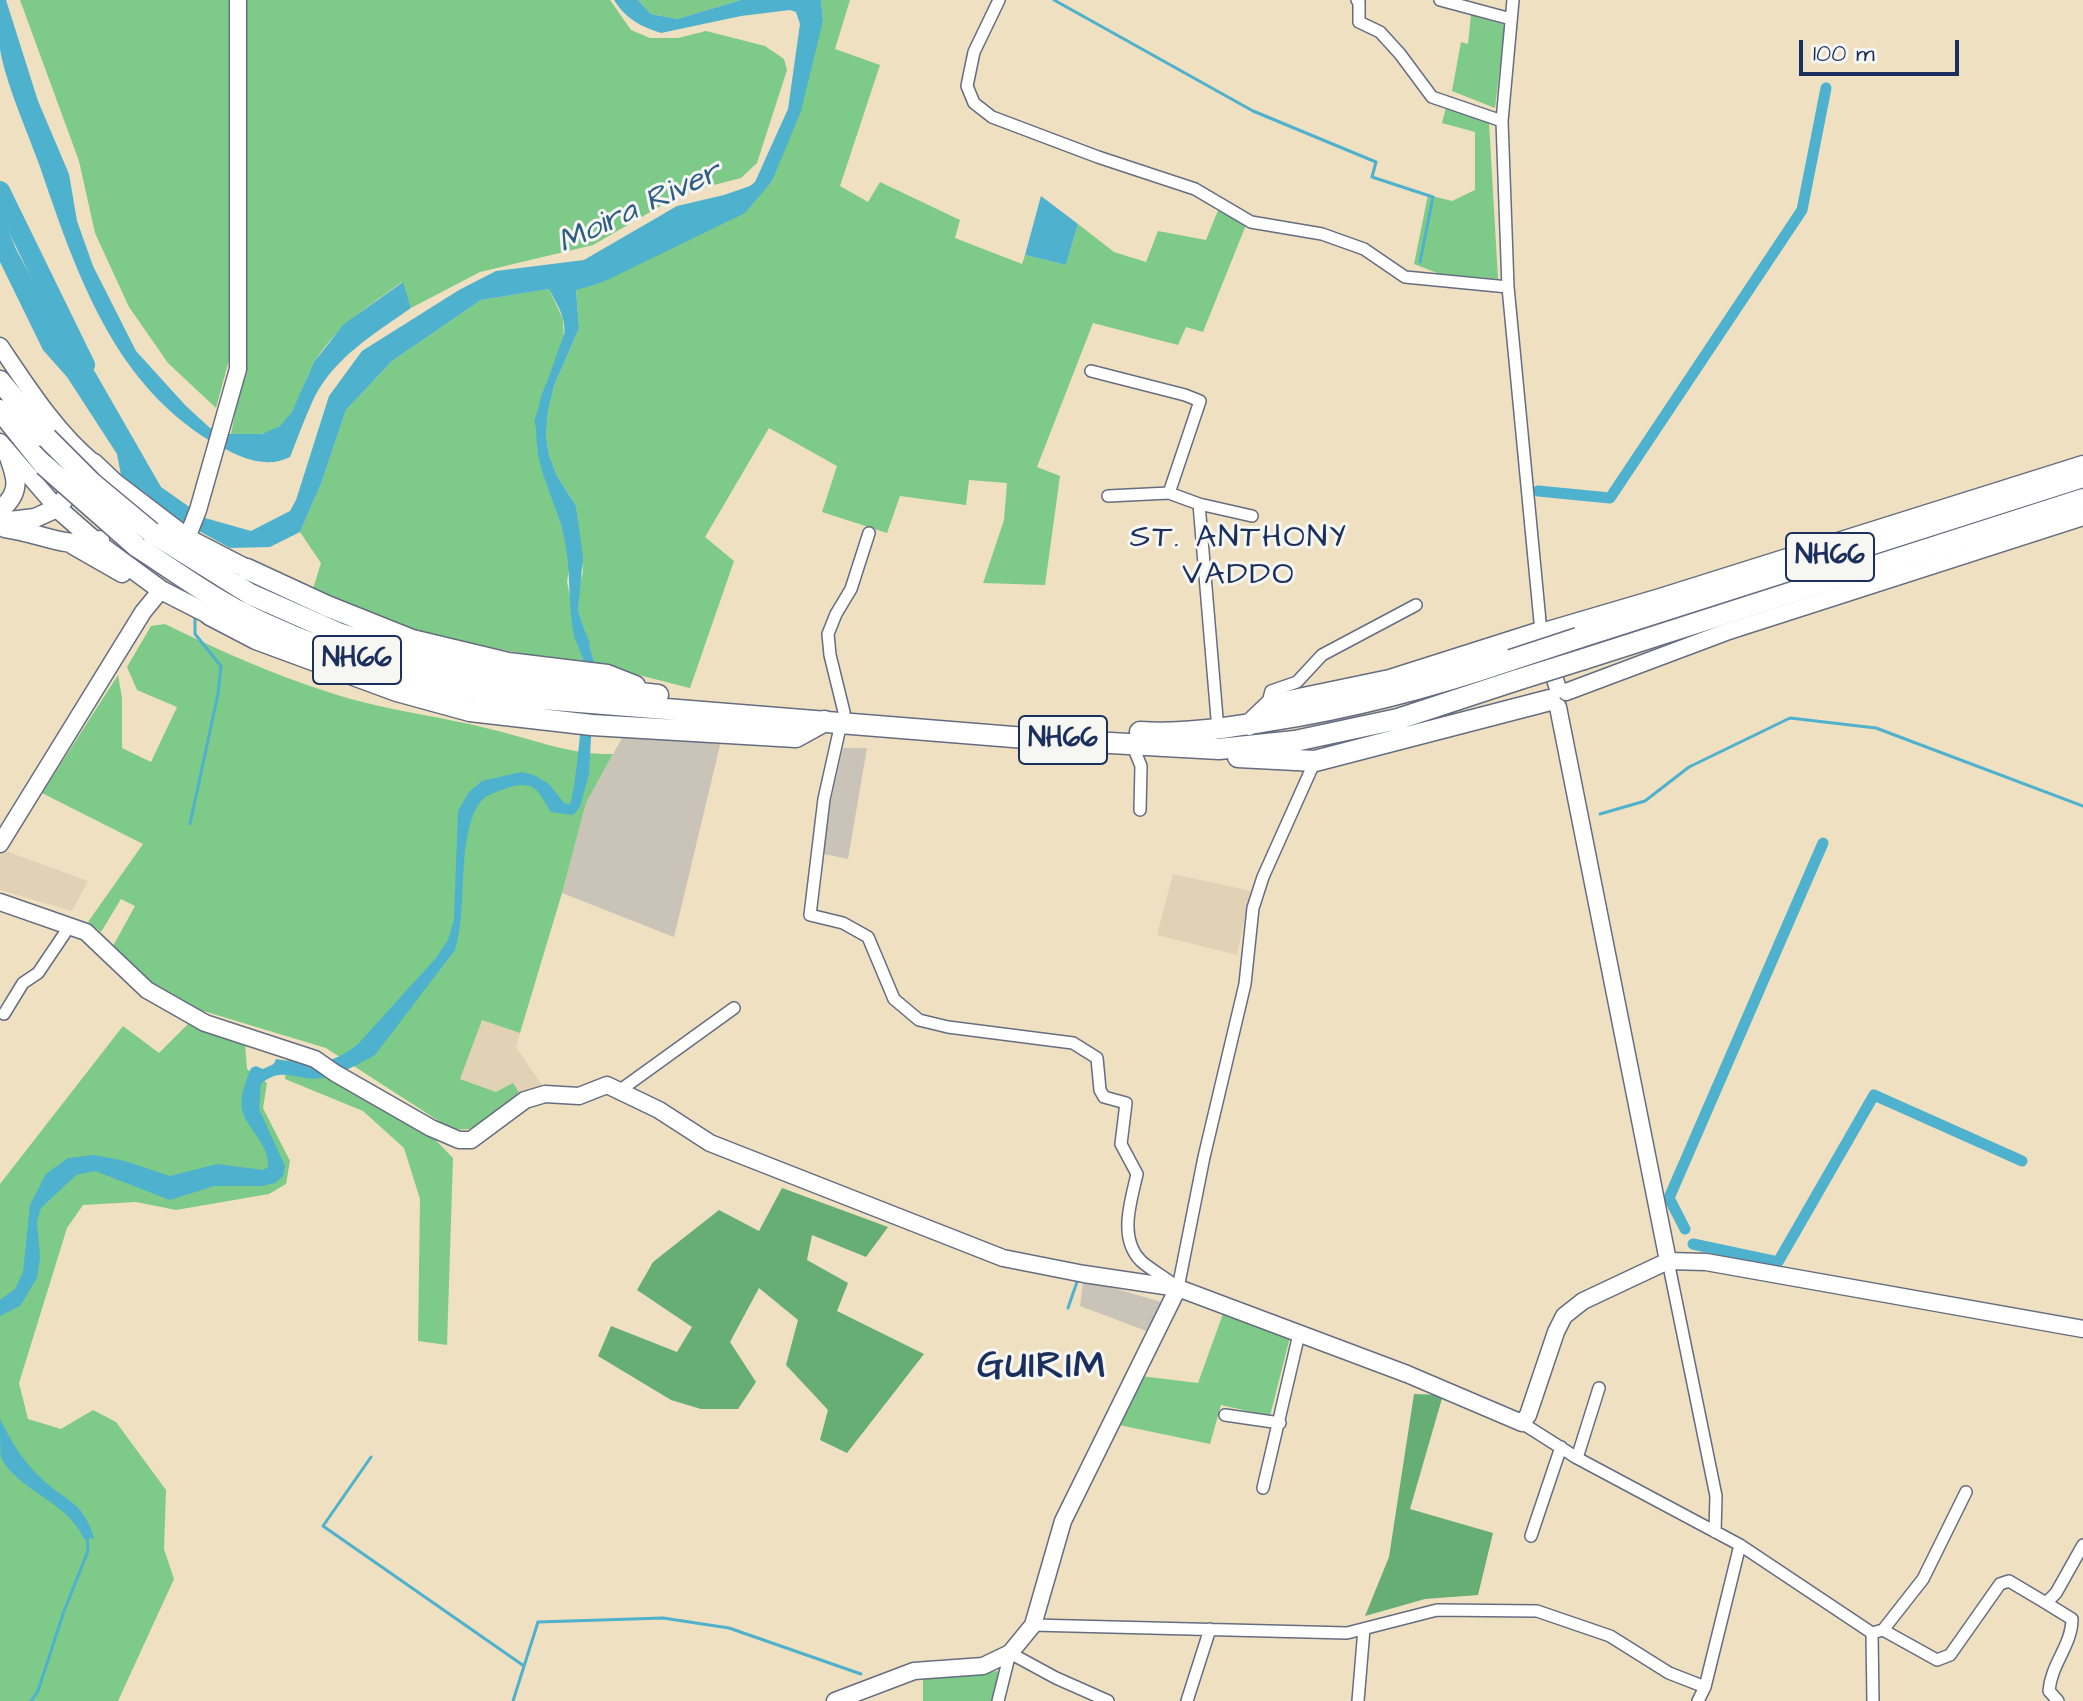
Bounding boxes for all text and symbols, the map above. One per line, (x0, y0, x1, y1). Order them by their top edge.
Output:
scale bar (1803, 24, 1963, 74)
text: 100 m (1813, 37, 1875, 71)
water label: Moira River (552, 155, 728, 263)
district label: ST. ANTHONY VADDO (1130, 520, 1348, 595)
road number: NH66 (1786, 533, 1874, 581)
road number: NH66 (313, 636, 401, 684)
road number: NH66 (1019, 716, 1107, 764)
district label: GUIRIM (977, 1346, 1107, 1392)

